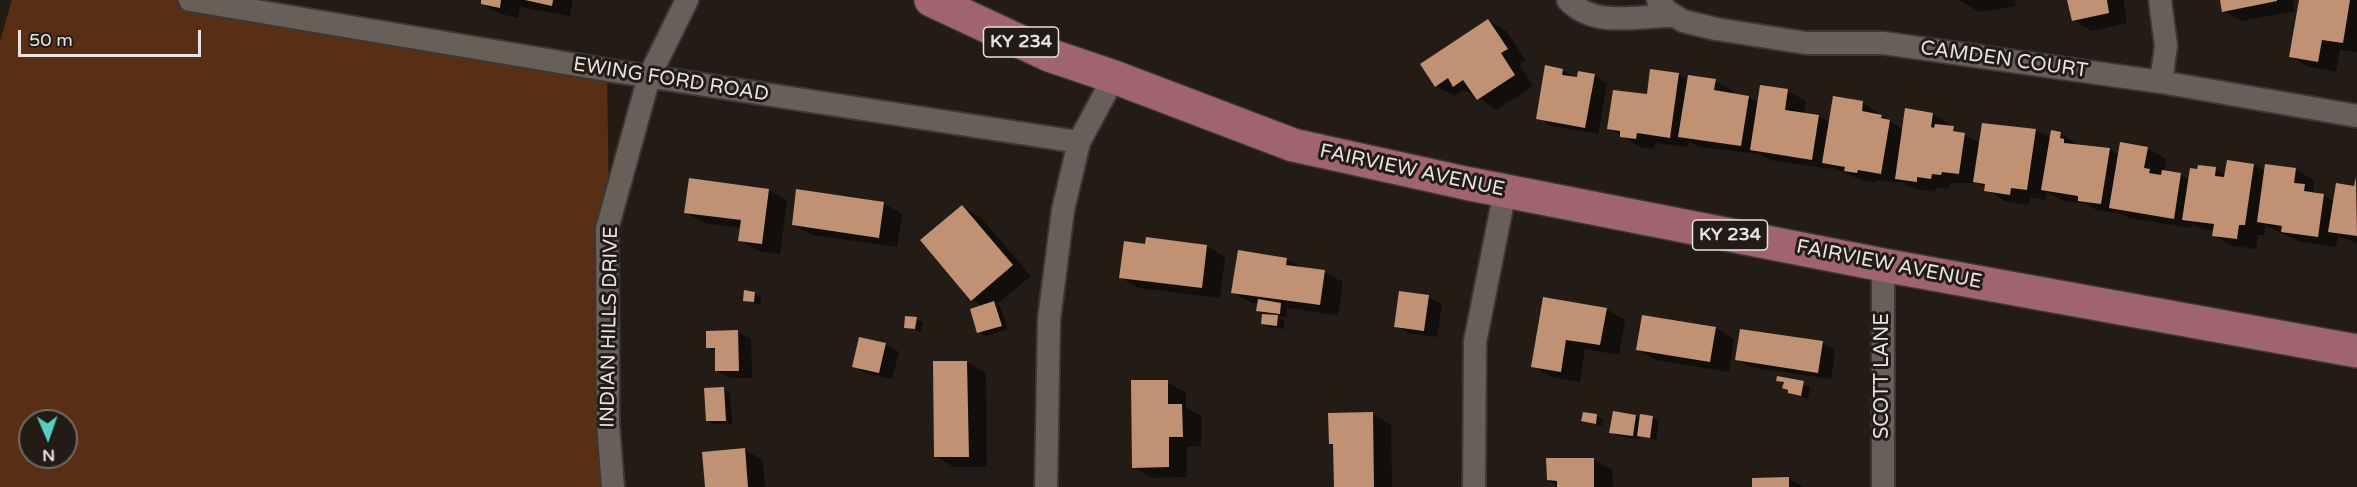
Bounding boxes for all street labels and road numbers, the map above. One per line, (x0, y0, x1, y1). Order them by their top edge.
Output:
road number: KY 234 (984, 27, 1058, 57)
street label: CAMDEN COURT (1919, 36, 2089, 84)
street label: EWING FORD ROAD (572, 53, 770, 107)
street label: FAIRVIEW AVENUE (1317, 140, 1507, 202)
road number: KY 234 (1692, 220, 1768, 250)
street label: INDIAN HILLS DRIVE (596, 226, 624, 428)
street label: FAIRVIEW AVENUE (1794, 235, 1984, 295)
street label: SCOTT LANE (1871, 313, 1895, 439)

